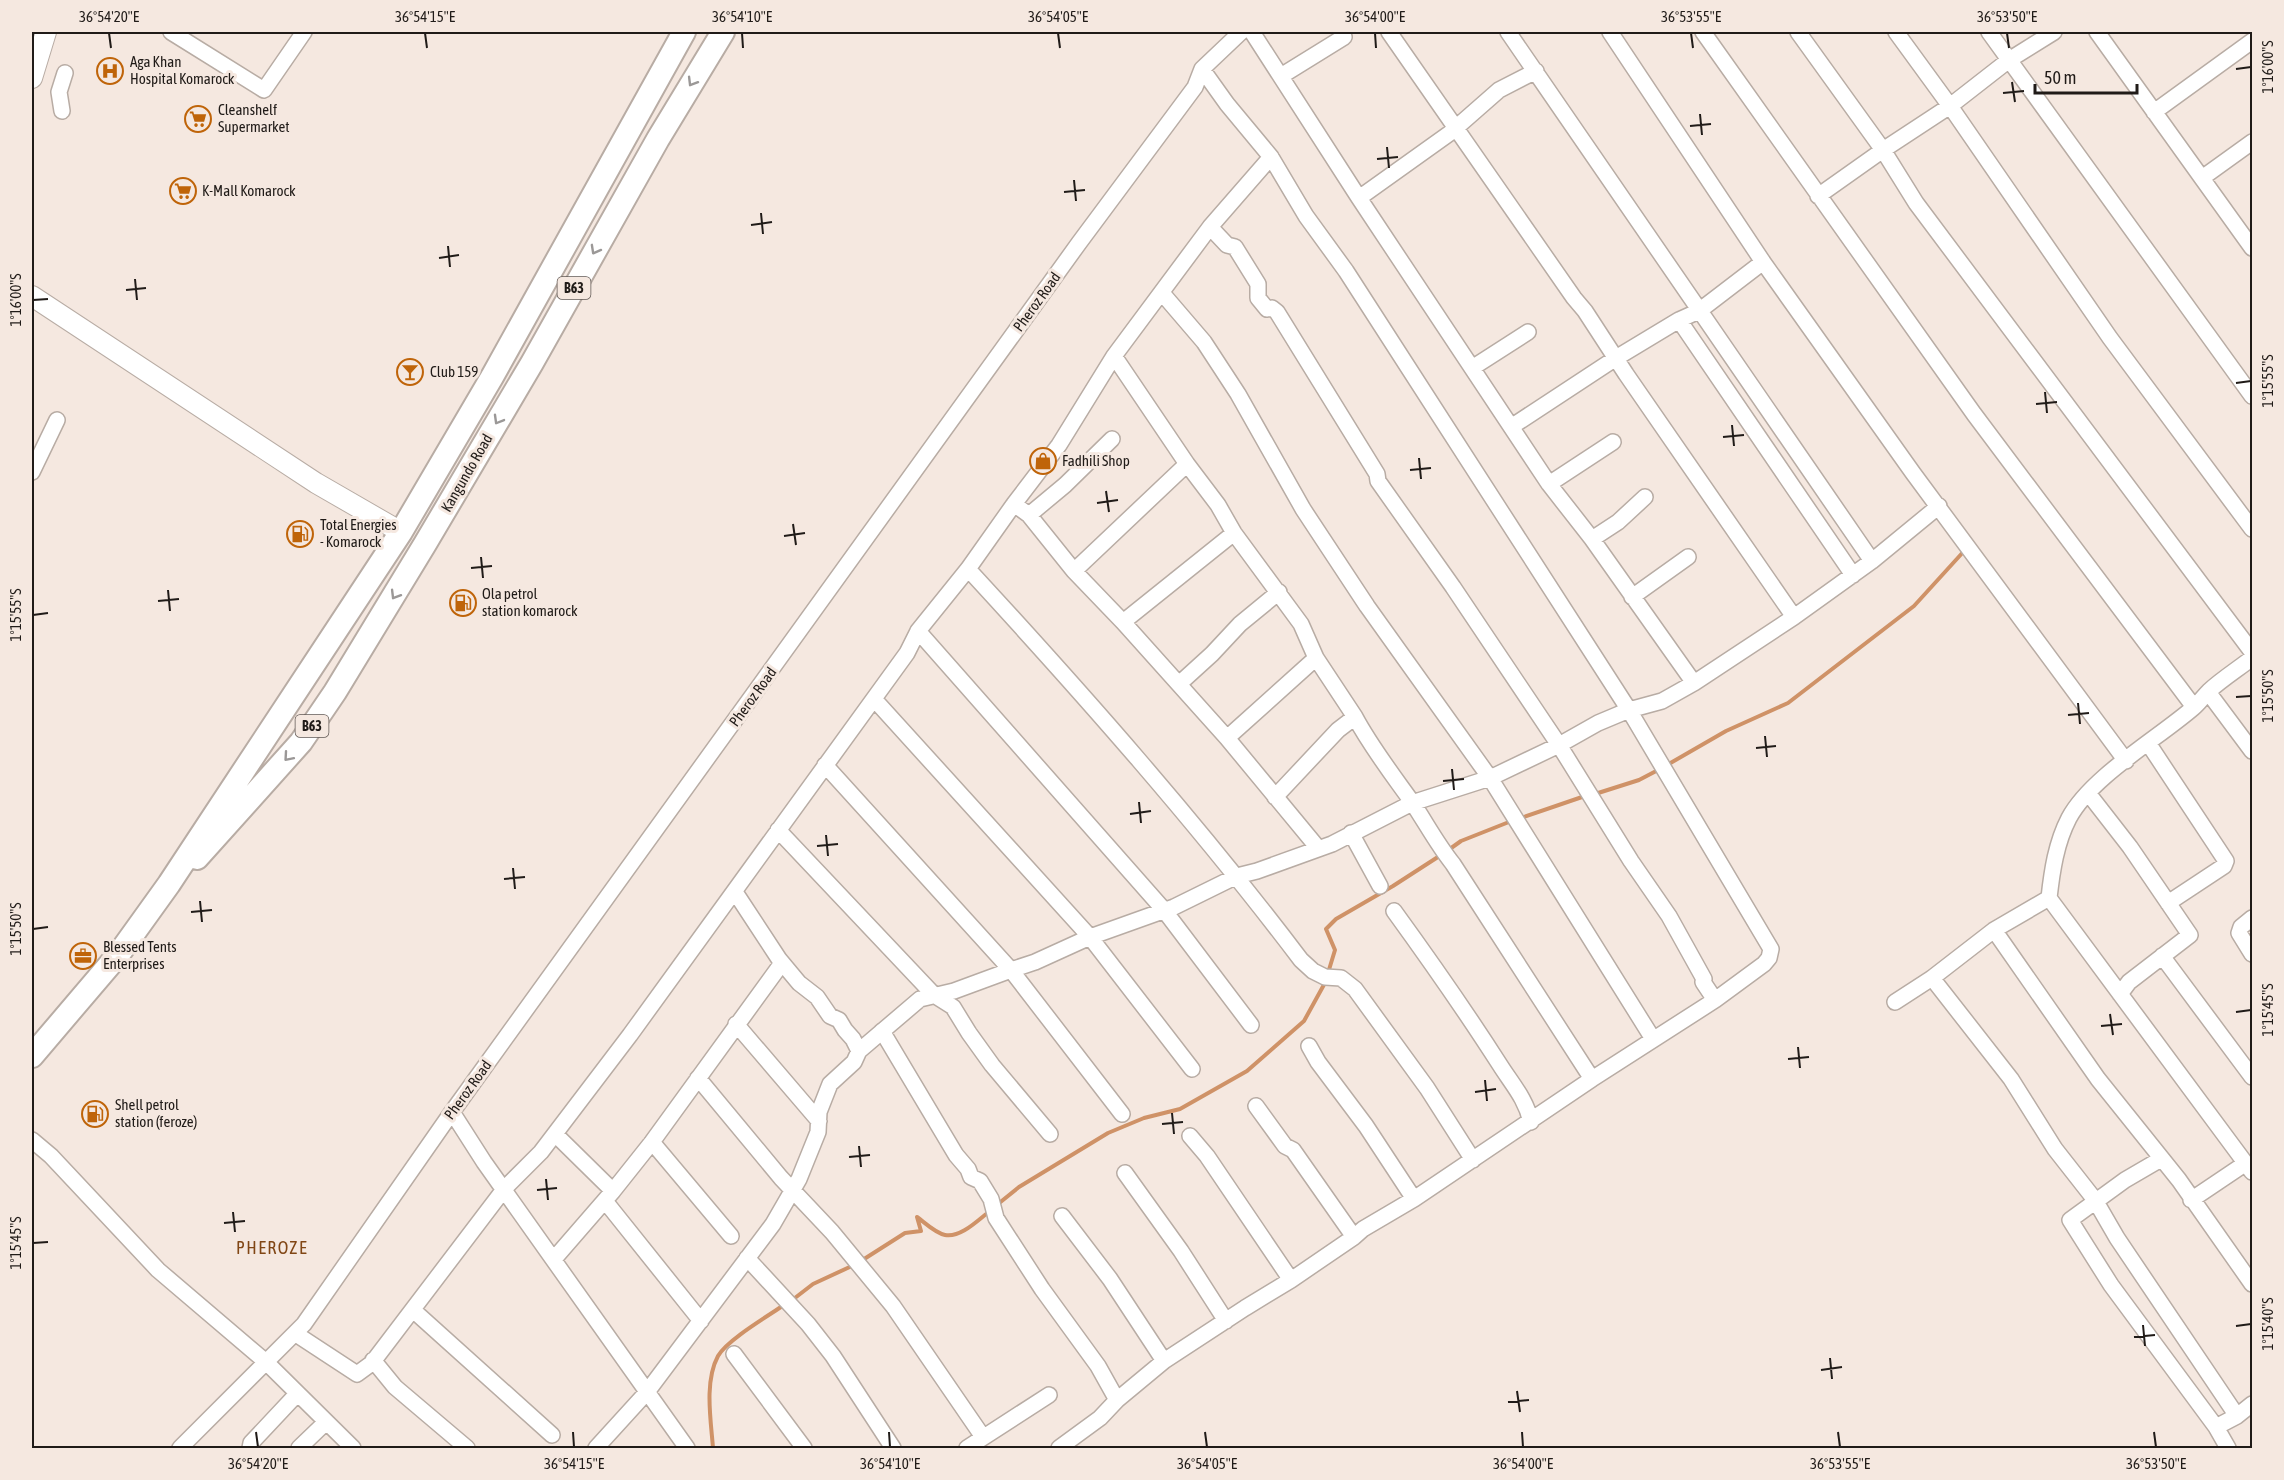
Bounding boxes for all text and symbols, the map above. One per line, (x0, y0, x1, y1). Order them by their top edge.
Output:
text: 36°54'20"E (79, 8, 140, 25)
text: 36°54'15"E (395, 8, 456, 25)
text: 36°54'10"E (712, 8, 773, 25)
text: 36°54'05"E (1028, 8, 1089, 25)
text: 36°54'00"E (1345, 8, 1406, 25)
text: 36°53'55"E (1661, 8, 1722, 25)
text: 36°53'50"E (1977, 8, 2038, 25)
text: 1°16'00"S (2259, 40, 2276, 94)
place label: Aga Khan Hospital Komarock (130, 53, 235, 87)
hospital icon: Aga Khan Hospital Komarock (95, 56, 125, 86)
scale bar (2035, 57, 2137, 95)
text: 50 m (2044, 67, 2076, 88)
one-way arrow (688, 76, 700, 86)
place label: Cleanshelf Supermarket (218, 101, 290, 135)
supermarket icon: Cleanshelf Supermarket (183, 104, 213, 134)
supermarket icon: K-Mall Komarock (168, 176, 198, 206)
place label: K-Mall Komarock (202, 182, 296, 199)
one-way arrow (591, 244, 602, 255)
street label: Pheroz Road (1009, 269, 1064, 335)
text: 1°16'00"S (7, 273, 24, 327)
road number: B63 (558, 277, 590, 299)
text: 1°15'55"S (2259, 354, 2276, 408)
bar icon: Club 159 (395, 357, 425, 387)
place label: Club 159 (430, 363, 478, 380)
one-way arrow (494, 414, 506, 424)
street label: Kangundo Road (437, 431, 496, 515)
shop icon: Fadhili Shop (1028, 446, 1058, 476)
place label: Fadhili Shop (1062, 452, 1130, 469)
place label: Total Energies - Komarock (320, 516, 397, 550)
fuel station icon: Total Energies - Komarock (285, 519, 315, 549)
place label: Ola petrol station komarock (482, 585, 578, 619)
text: 1°15'55"S (7, 588, 24, 642)
fuel station icon: Ola petrol station komarock (448, 588, 478, 618)
one-way arrow (391, 589, 403, 599)
street label: Pheroz Road (725, 664, 780, 730)
text: 1°15'50"S (2259, 669, 2276, 723)
road number: B63 (296, 715, 328, 737)
one-way arrow (284, 750, 295, 761)
text: 1°15'50"S (7, 902, 24, 956)
place label: Blessed Tents Enterprises (103, 938, 177, 972)
office icon: Blessed Tents Enterprises (68, 941, 98, 971)
text: 1°15'45"S (2259, 983, 2276, 1037)
street label: Pheroz Road (440, 1057, 495, 1123)
place label: Shell petrol station (feroze) (115, 1096, 197, 1130)
fuel station icon: Shell petrol station (feroze) (80, 1099, 110, 1129)
text: 1°15'45"S (7, 1216, 24, 1270)
district label: PHEROZE (236, 1237, 308, 1258)
text: 1°15'40"S (2259, 1297, 2276, 1351)
text: 36°54'20"E (228, 1455, 289, 1472)
text: 36°54'15"E (544, 1455, 605, 1472)
text: 36°54'10"E (860, 1455, 921, 1472)
text: 36°54'05"E (1177, 1455, 1238, 1472)
text: 36°54'00"E (1493, 1455, 1554, 1472)
text: 36°53'55"E (1810, 1455, 1871, 1472)
text: 36°53'50"E (2126, 1455, 2187, 1472)

